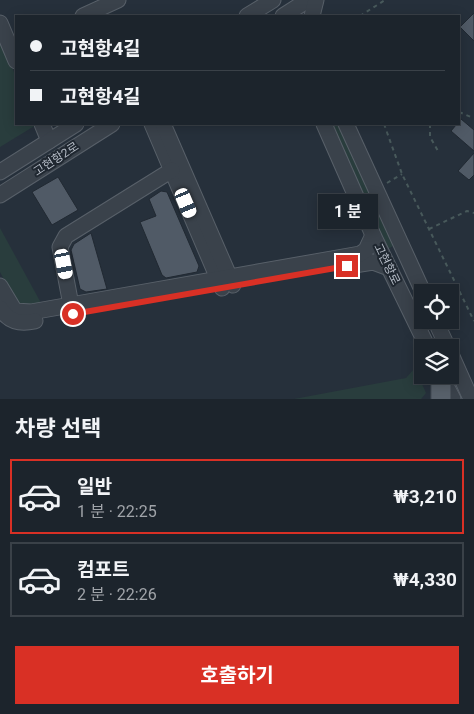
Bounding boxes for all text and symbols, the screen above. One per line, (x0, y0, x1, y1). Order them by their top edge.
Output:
text: 고현항4길 (60, 37, 141, 60)
text: 고현항4길 (60, 85, 141, 108)
street label: 고현항2로 (31, 139, 81, 179)
car (173, 186, 198, 220)
callout: 1 분 (317, 194, 377, 228)
text: 1 분 (334, 202, 362, 221)
street label: 고현항로 (371, 241, 403, 287)
car (53, 248, 74, 280)
route end (336, 255, 358, 277)
map controls (414, 284, 459, 384)
button: locate (414, 284, 459, 329)
route start (62, 303, 84, 325)
button: layers (414, 339, 459, 384)
text: 차량 선택 (15, 416, 101, 441)
icon: car (17, 474, 62, 519)
text: 일반 (77, 475, 112, 498)
text: ₩3,210 (393, 485, 457, 508)
text: 1 분 · 22:25 (77, 502, 157, 521)
icon: car (17, 557, 62, 602)
text: 컴포트 (77, 558, 129, 581)
text: ₩4,330 (393, 568, 457, 591)
text: 2 분 · 22:26 (77, 585, 157, 604)
button: 호출하기 (15, 646, 459, 704)

